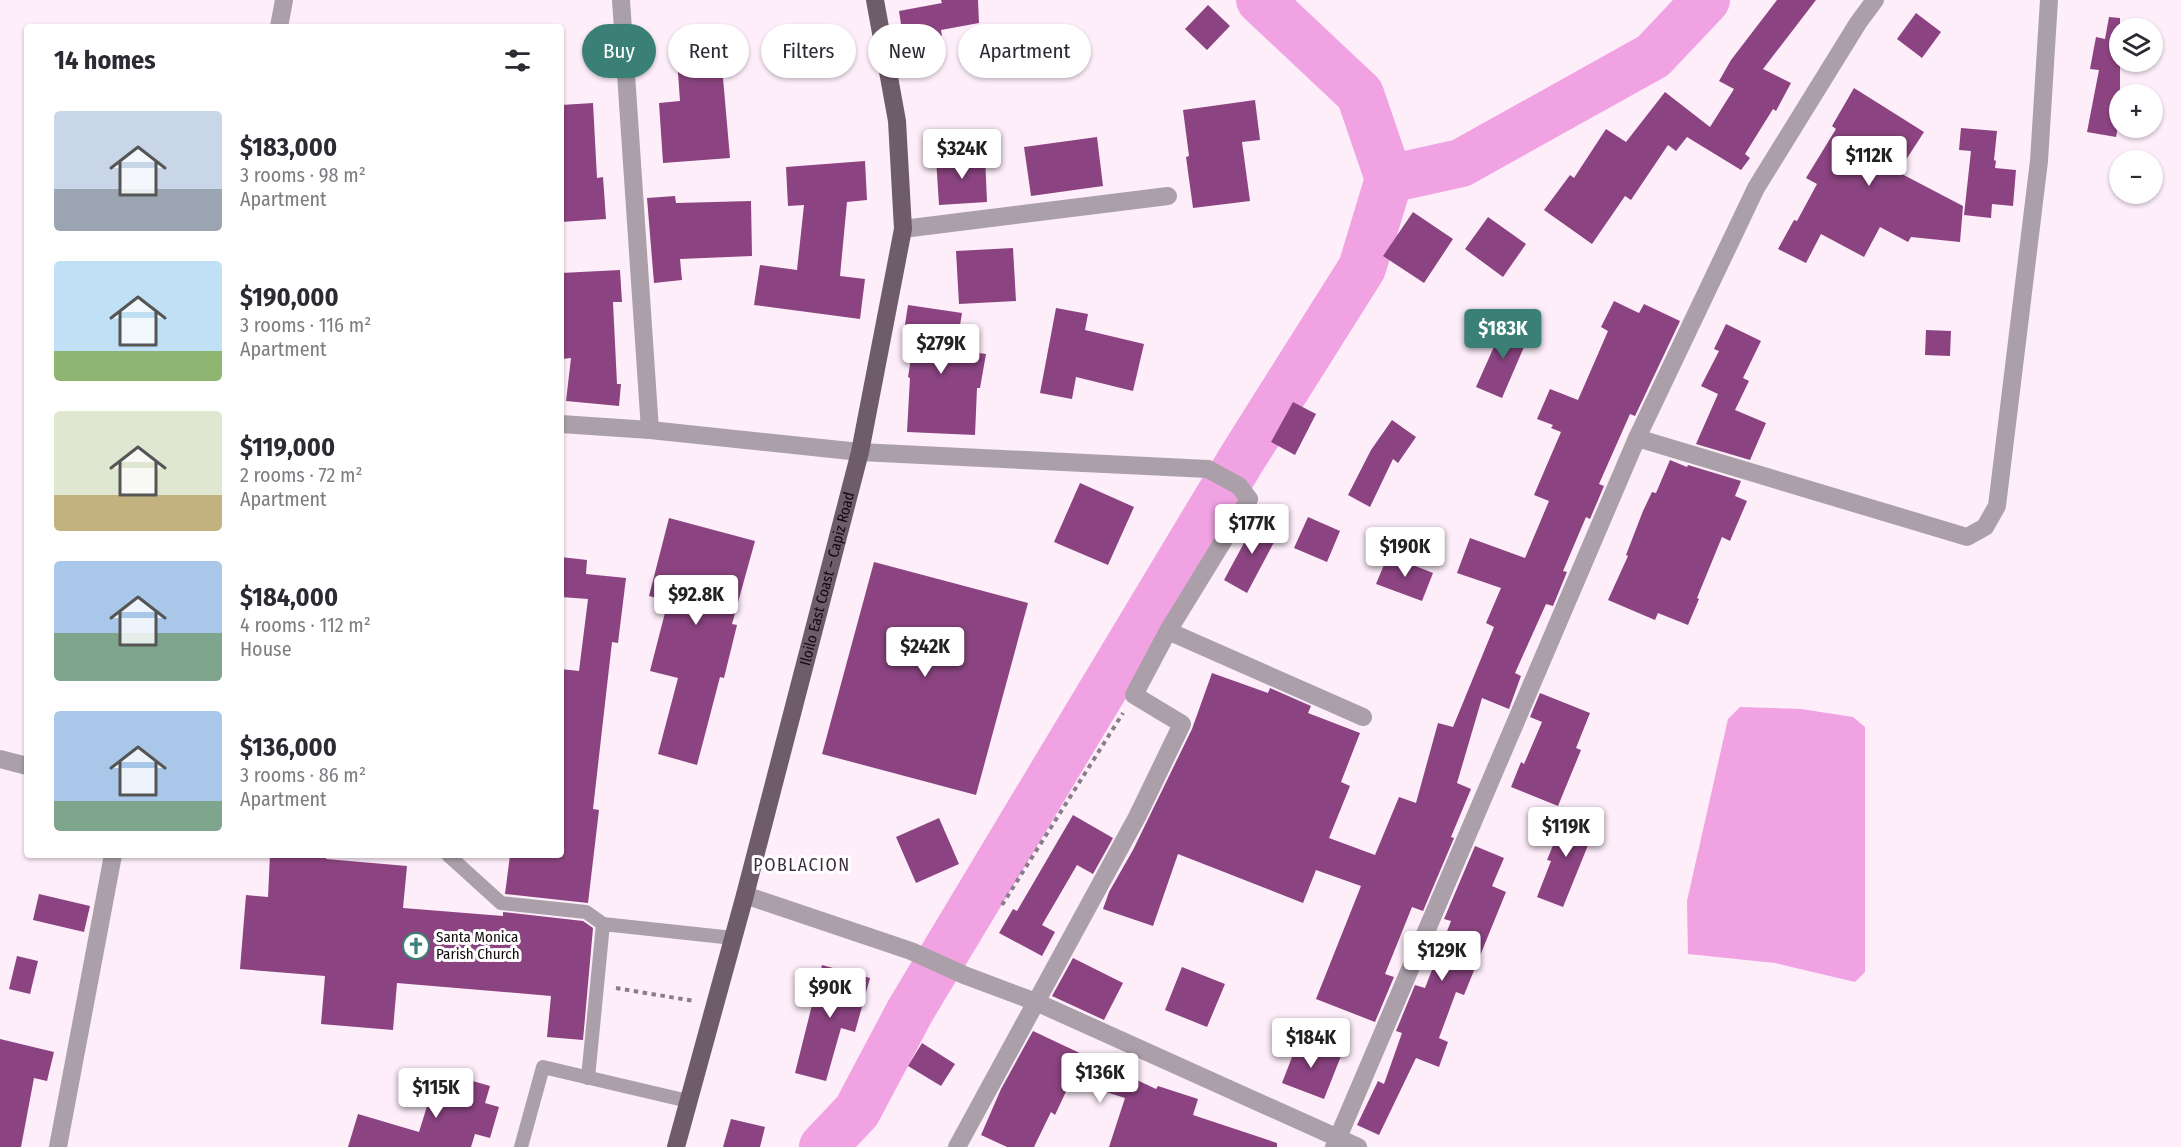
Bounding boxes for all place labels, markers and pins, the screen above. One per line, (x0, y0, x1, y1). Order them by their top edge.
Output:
pin: $324K (920, 129, 1004, 180)
pin: $112K (1827, 136, 1911, 187)
pin: $183K (1461, 309, 1545, 360)
pin: $279K (899, 324, 983, 375)
pin: $177K (1210, 504, 1294, 555)
pin: $190K (1363, 527, 1447, 578)
pin: $92.8K (647, 575, 745, 626)
pin: $242K (883, 627, 967, 678)
pin: $119K (1524, 807, 1608, 858)
place label: Santa Monica Parish Church (436, 928, 520, 963)
church icon: Santa Monica Parish Church (401, 931, 431, 961)
pin: $129K (1400, 931, 1484, 982)
pin: $90K (794, 968, 866, 1019)
pin: $184K (1269, 1018, 1353, 1069)
pin: $136K (1058, 1053, 1142, 1104)
pin: $115K (394, 1068, 478, 1119)

